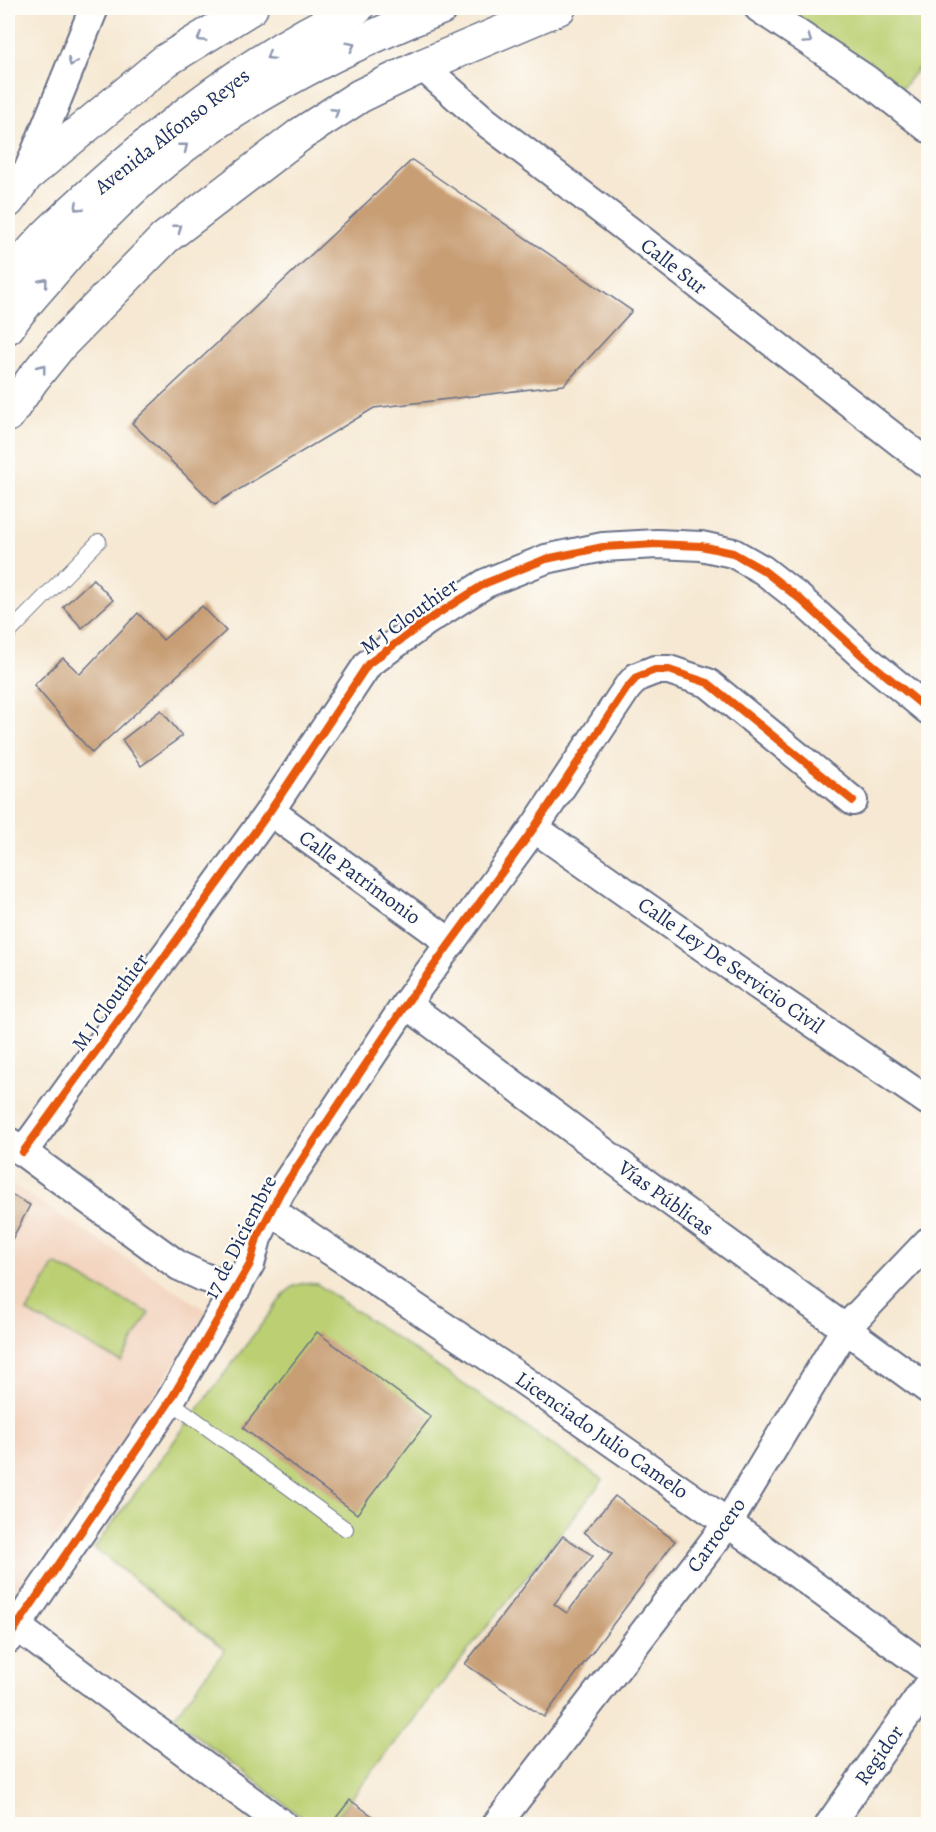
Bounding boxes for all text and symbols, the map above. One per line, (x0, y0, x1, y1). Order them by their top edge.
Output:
one-way arrow (197, 31, 208, 42)
one-way arrow (801, 33, 812, 44)
one-way arrow (345, 42, 355, 53)
one-way arrow (266, 49, 276, 61)
one-way arrow (67, 55, 79, 66)
street label: Avenida Alfonso Reyes (88, 61, 255, 201)
one-way arrow (329, 108, 339, 120)
one-way arrow (178, 143, 189, 154)
one-way arrow (74, 199, 85, 210)
one-way arrow (171, 225, 182, 236)
street label: Calle Sur (635, 231, 713, 301)
one-way arrow (37, 278, 48, 289)
one-way arrow (35, 363, 46, 374)
street label: M J Clouthier (354, 571, 464, 661)
street label: Calle Patrimonio (293, 823, 427, 931)
street label: Calle Ley De Servicio Civil (632, 890, 830, 1040)
street label: M J Clouthier (65, 947, 155, 1057)
street label: Vías Públicas (612, 1153, 719, 1242)
street label: 17 de Diciembre (197, 1170, 283, 1304)
street label: Licenciado Julio Camelo (510, 1365, 694, 1505)
street label: Carrocero (680, 1492, 752, 1578)
street label: Regidor (848, 1719, 910, 1791)

